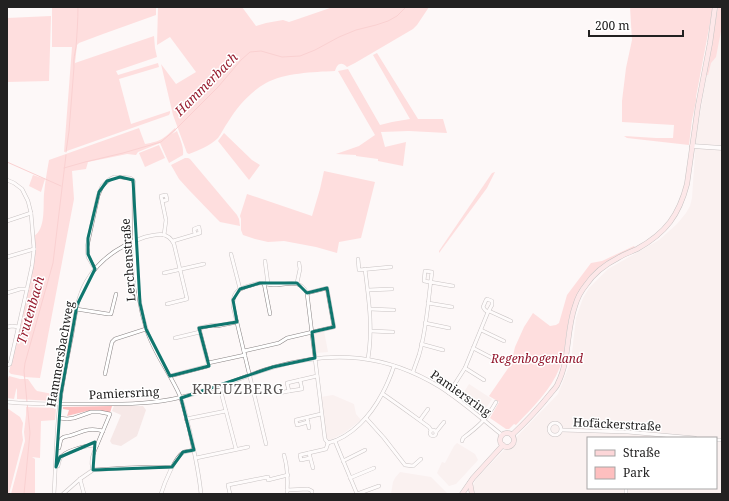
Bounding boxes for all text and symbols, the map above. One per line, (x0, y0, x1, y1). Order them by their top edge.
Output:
scale bar (589, 12, 683, 38)
text: 200 m (595, 17, 630, 34)
water label: Hammerbach (170, 48, 242, 120)
street label: Lerchenstraße (117, 218, 139, 302)
water label: Trutenbach (12, 274, 48, 346)
street label: Hammersbachweg (42, 299, 78, 408)
park label: Regenbogenland (490, 350, 583, 367)
street label: Pamiersring (427, 366, 495, 420)
district label: KREUZBERG (192, 379, 284, 398)
street label: Pamiersring (88, 383, 160, 403)
street label: Hofäckerstraße (572, 413, 662, 435)
legend (587, 437, 717, 489)
text: Straße (623, 444, 660, 461)
text: Park (623, 464, 651, 481)

